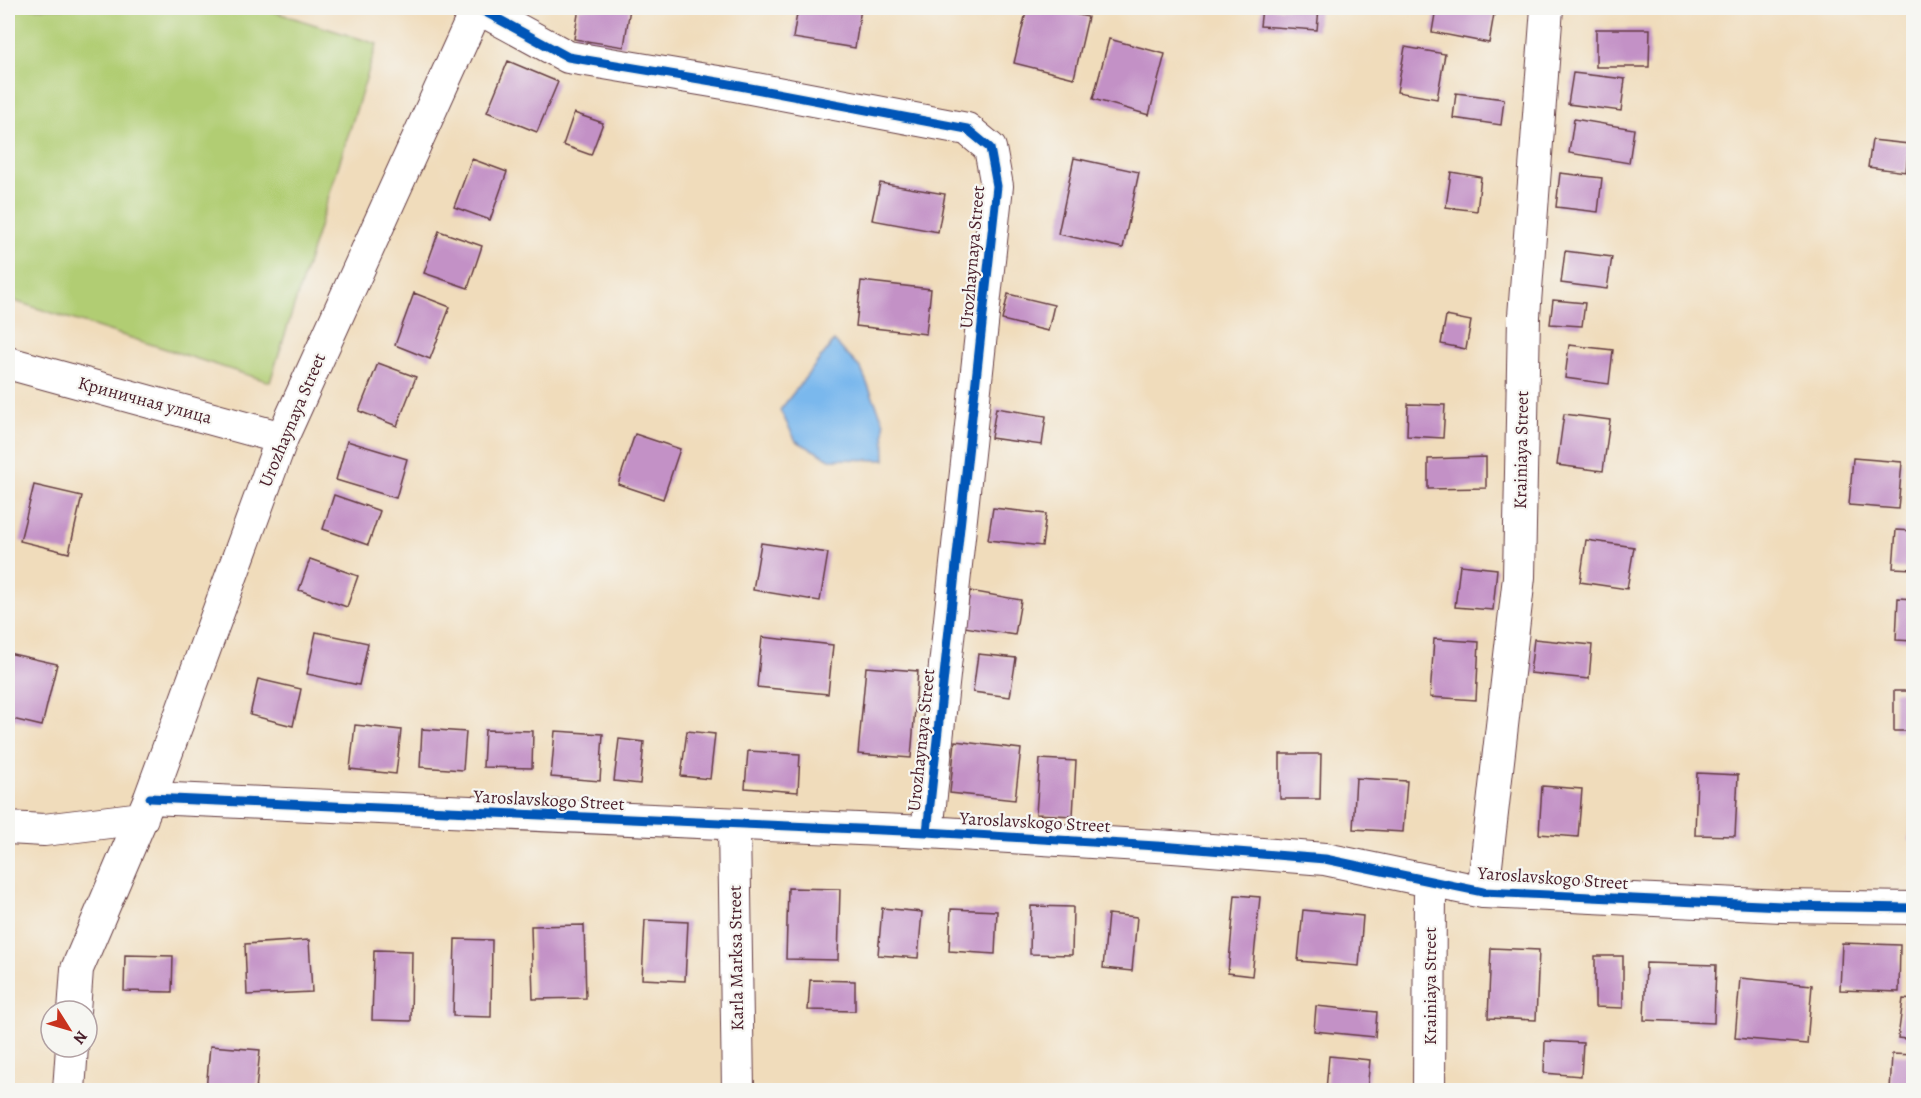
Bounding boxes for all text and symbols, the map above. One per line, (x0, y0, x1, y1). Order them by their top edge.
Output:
street label: Urozhaynaya Street (954, 184, 990, 329)
street label: Urozhaynaya Street (253, 349, 331, 491)
street label: Криничная улица (75, 371, 215, 430)
street label: Krainiaya Street (1508, 391, 1534, 509)
street label: Urozhaynaya Street (902, 667, 940, 813)
street label: Yaroslavskogo Street (472, 784, 625, 816)
street label: Yaroslavskogo Street (958, 806, 1111, 838)
street label: Yaroslavskogo Street (1476, 861, 1629, 895)
street label: Karla Marksa Street (723, 885, 749, 1031)
street label: Krainiaya Street (1418, 927, 1442, 1045)
north arrow (39, 999, 99, 1059)
text: N (68, 1026, 92, 1049)

